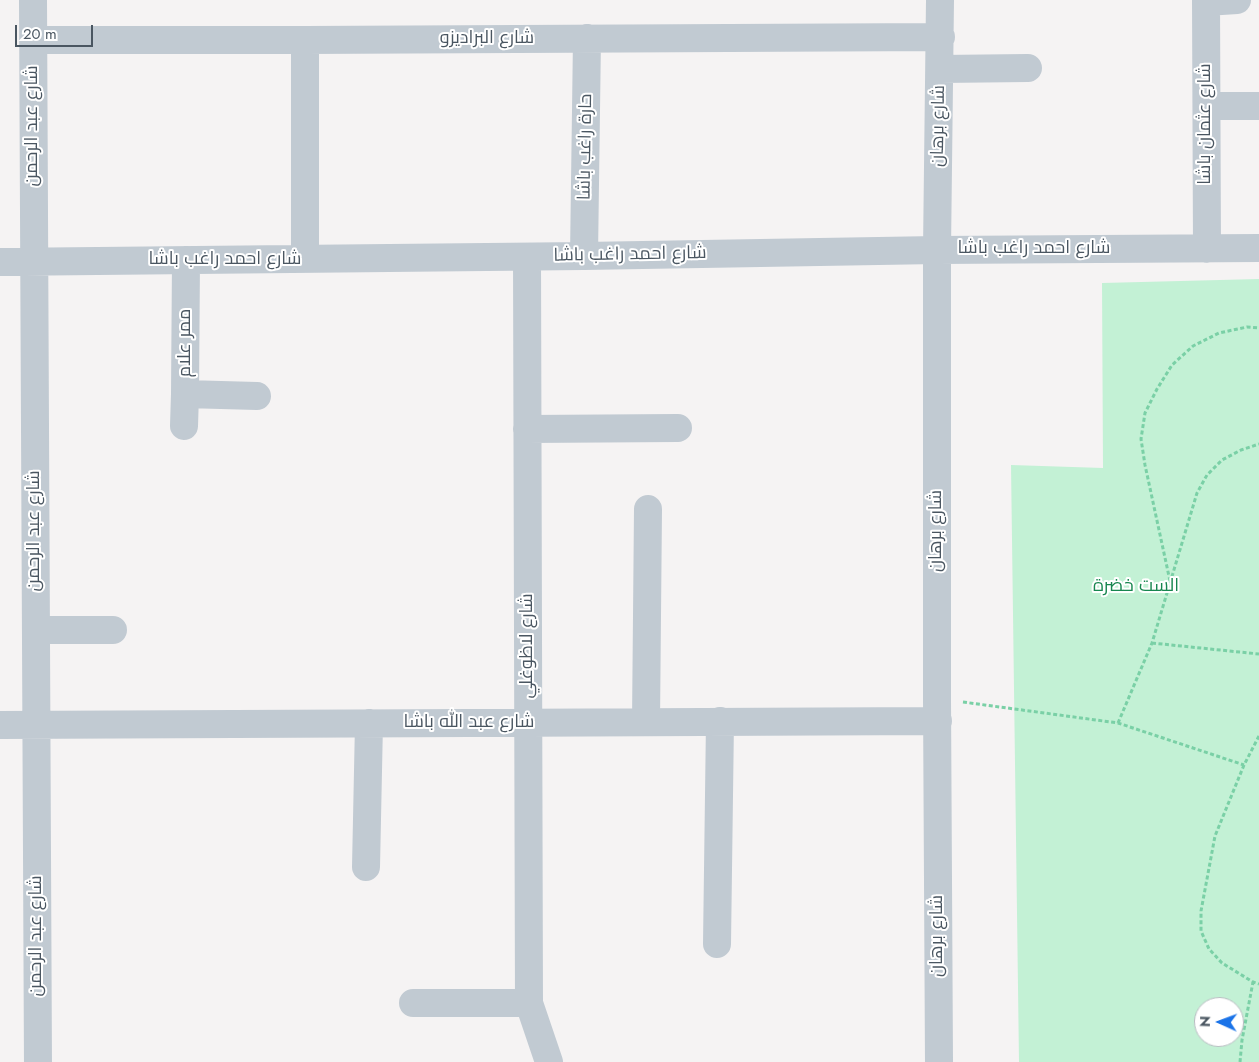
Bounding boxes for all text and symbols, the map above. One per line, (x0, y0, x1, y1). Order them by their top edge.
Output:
scale bar (18, 15, 95, 47)
text: 20 m (23, 23, 57, 45)
street label: شارع البراديزو (440, 28, 534, 50)
street label: شارع عثمان باشا (1195, 63, 1217, 185)
street label: شارع عبد الرحمن (22, 65, 44, 187)
street label: شارع برهان (927, 85, 951, 167)
street label: حارة راغب باشا (574, 94, 598, 200)
street label: شارع احمد راغب باشا (958, 238, 1110, 260)
street label: شارع احمد راغب باشا (553, 243, 707, 267)
street label: شارع احمد راغب باشا (149, 249, 301, 271)
street label: ممر علام (175, 309, 197, 377)
street label: شارع عبد الرحمن (24, 470, 46, 592)
street label: شارع برهان (926, 490, 948, 572)
park label: الست خضرة (1093, 576, 1179, 598)
street label: شارع لاظوغلي (517, 593, 539, 699)
street label: شارع عبد الله باشا (404, 712, 534, 734)
street label: شارع عبد الرحمن (26, 875, 48, 997)
street label: شارع برهان (927, 895, 949, 977)
north arrow (1194, 997, 1244, 1047)
text: N (1195, 1016, 1215, 1027)

